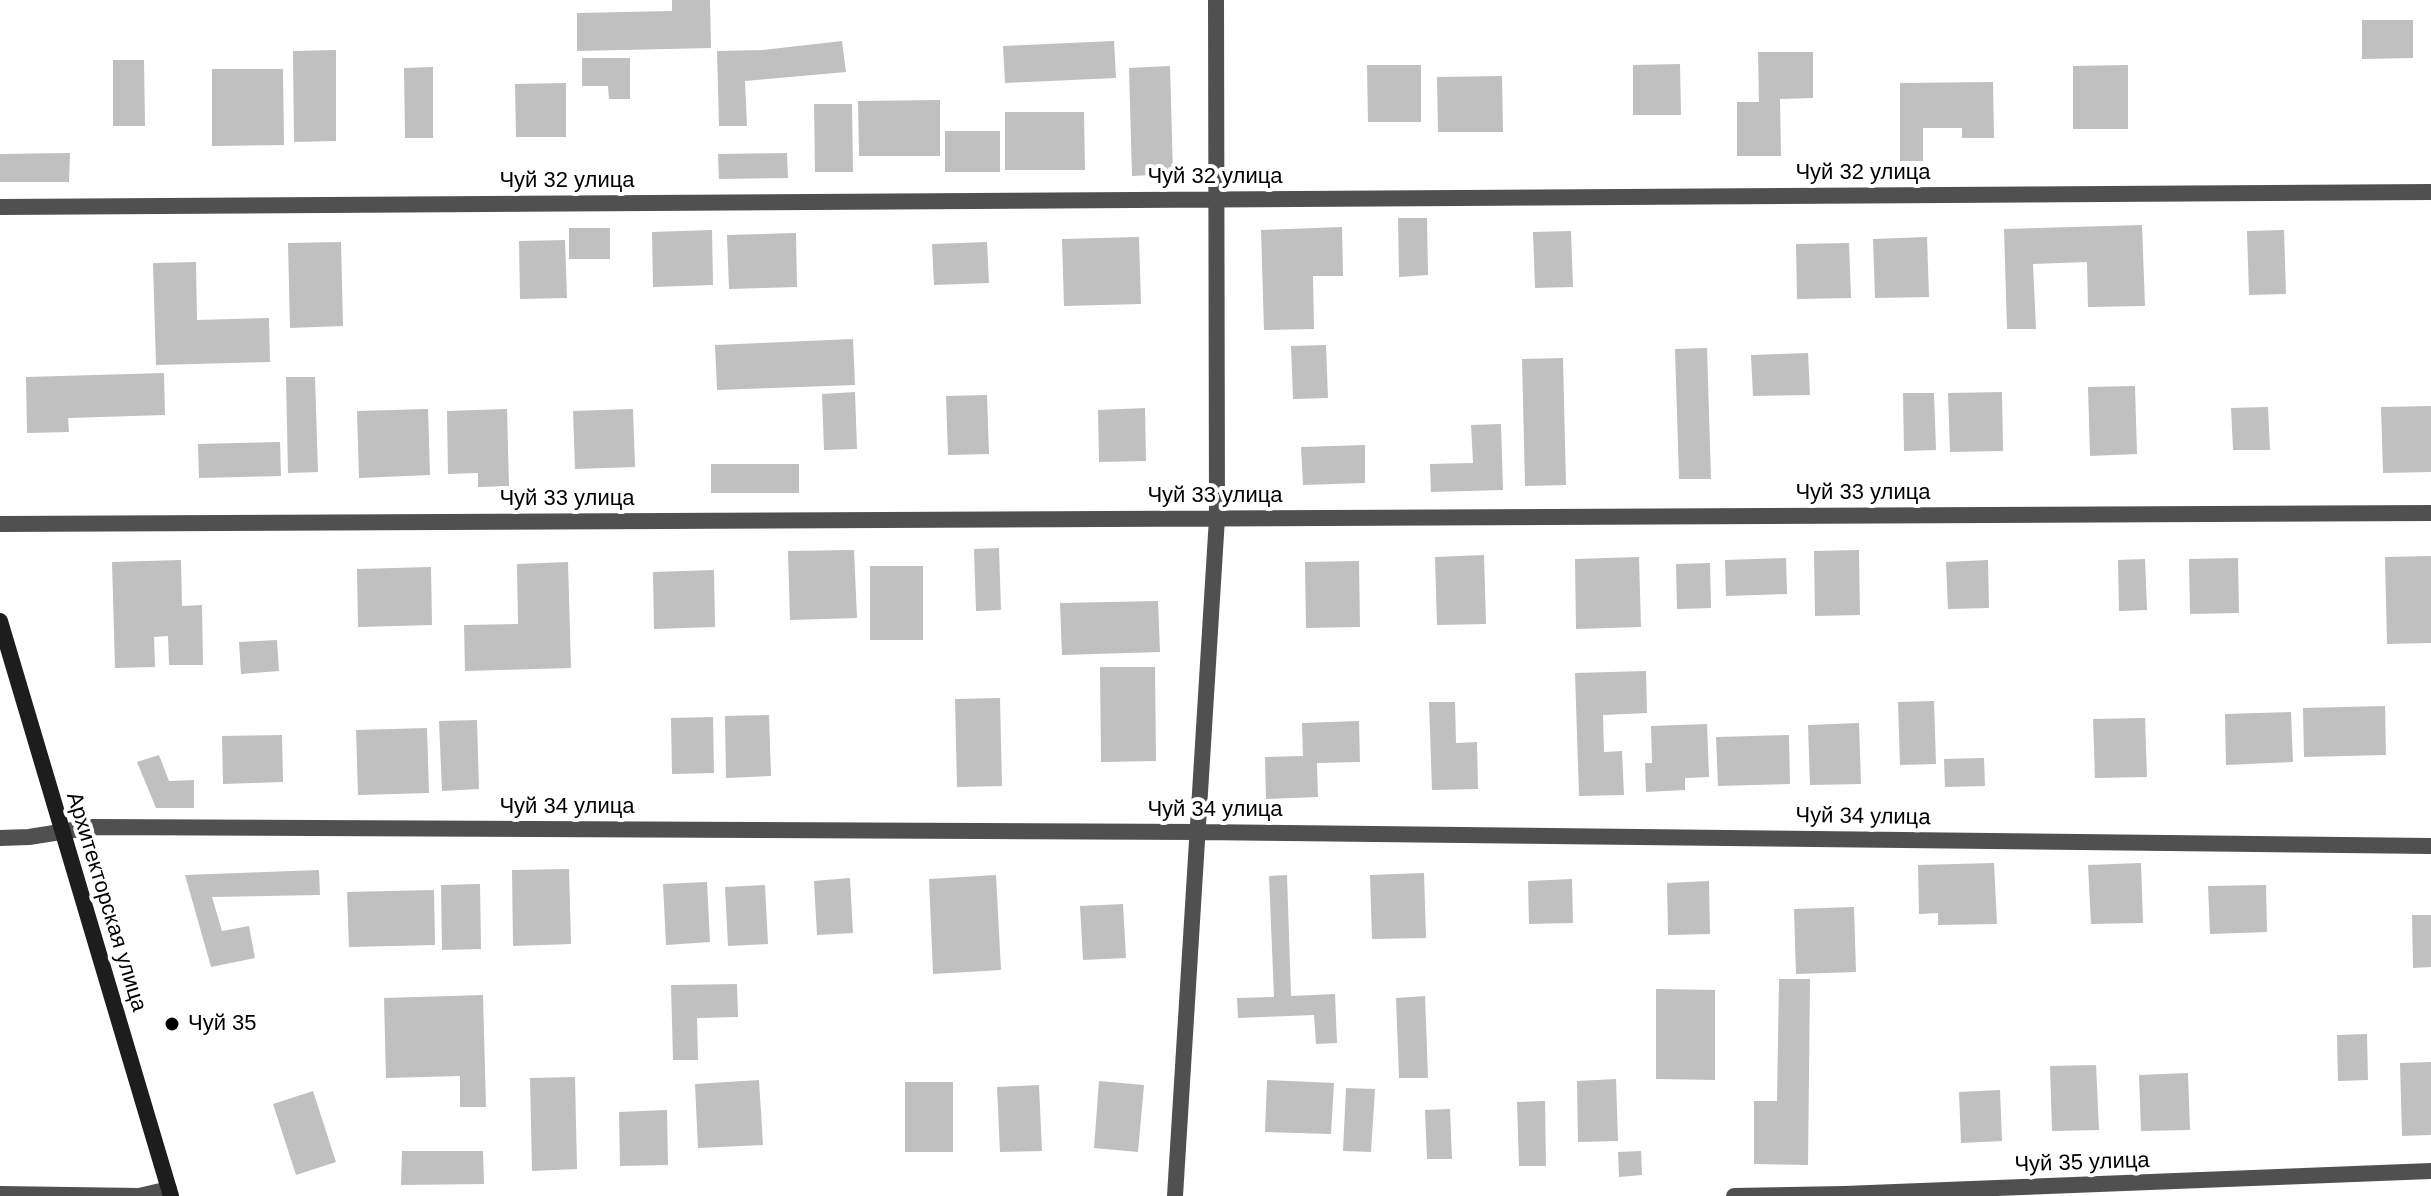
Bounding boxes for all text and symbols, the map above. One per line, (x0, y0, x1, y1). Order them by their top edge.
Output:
street label: Чуй 32 улица (1795, 160, 1931, 186)
street label: Чуй 32 улица (1147, 164, 1283, 190)
street label: Чуй 32 улица (499, 168, 635, 194)
street label: Чуй 33 улица (1795, 480, 1931, 506)
street label: Чуй 33 улица (1147, 483, 1283, 509)
street label: Чуй 33 улица (499, 486, 635, 512)
street label: Архитекторская улица (60, 789, 152, 1015)
street label: Чуй 34 улица (499, 794, 635, 820)
street label: Чуй 34 улица (1147, 797, 1283, 823)
street label: Чуй 34 улица (1795, 803, 1931, 831)
place label: Чуй 35 (188, 1011, 257, 1037)
marker: Чуй 35 (163, 1015, 181, 1033)
street label: Чуй 35 улица (2014, 1147, 2150, 1179)

